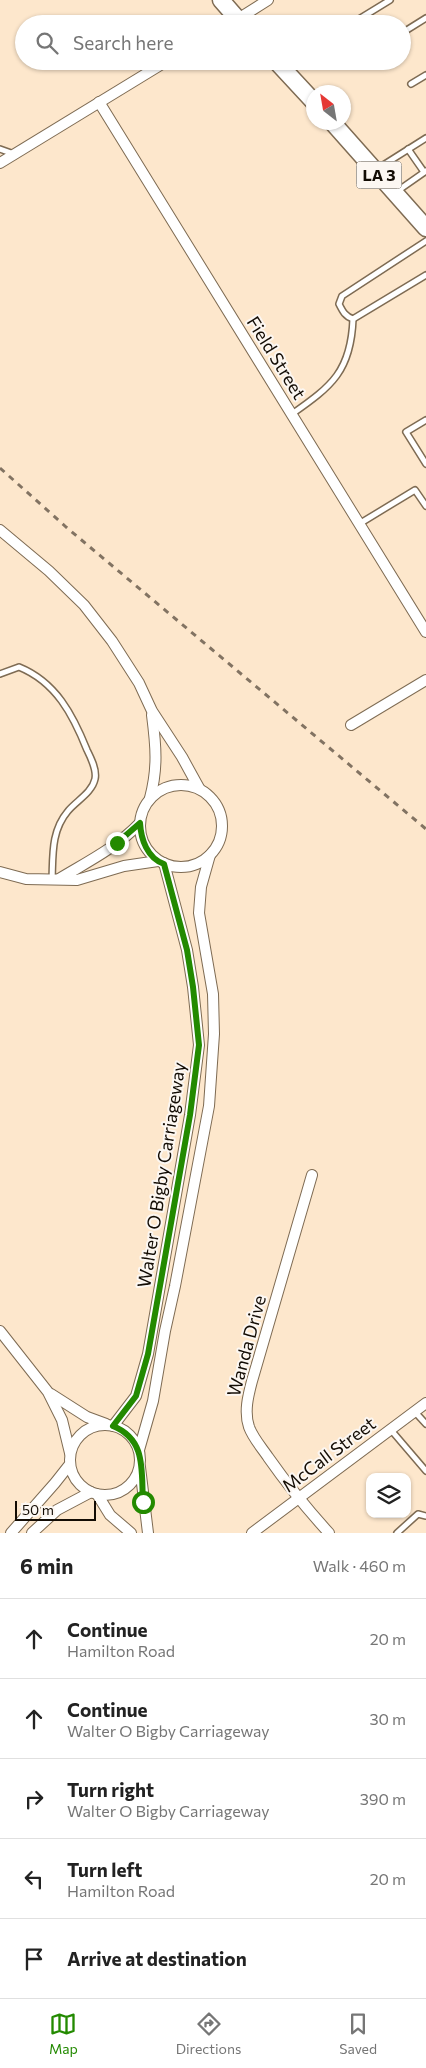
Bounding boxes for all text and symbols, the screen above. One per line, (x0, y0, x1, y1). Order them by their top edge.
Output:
search box (15, 15, 411, 70)
icon: search (33, 29, 61, 57)
text: Search here (73, 31, 173, 54)
north arrow (306, 85, 351, 130)
road number: LA 3 (356, 162, 402, 188)
street label: Field Street (243, 312, 311, 403)
route end (106, 832, 129, 855)
street label: Walter O Bigby Carriageway (132, 1061, 190, 1289)
street label: Wanda Drive (222, 1293, 270, 1399)
street label: McCall Street (277, 1412, 379, 1496)
map controls (366, 1473, 411, 1518)
button: layers (366, 1473, 411, 1518)
route start (132, 1491, 155, 1514)
scale bar (15, 1498, 96, 1521)
text: 50 m (22, 1501, 54, 1518)
text: 6 min (20, 1553, 73, 1578)
text: Walk · 460 m (313, 1556, 406, 1575)
text: Continue (67, 1618, 147, 1641)
icon: ahead (20, 1625, 48, 1653)
text: 20 m (370, 1629, 406, 1648)
text: Hamilton Road (67, 1641, 175, 1660)
text: Continue (67, 1698, 147, 1721)
icon: ahead (20, 1705, 48, 1733)
text: 30 m (369, 1709, 406, 1728)
text: Walter O Bigby Carriageway (67, 1721, 270, 1740)
text: Turn right (67, 1778, 154, 1801)
icon: right (20, 1785, 48, 1813)
text: 390 m (360, 1789, 406, 1808)
text: Walter O Bigby Carriageway (67, 1801, 270, 1820)
text: Turn left (67, 1858, 142, 1881)
icon: left (20, 1865, 48, 1893)
text: 20 m (370, 1869, 406, 1888)
text: Hamilton Road (67, 1881, 175, 1900)
icon: arrive (20, 1945, 48, 1973)
text: Arrive at destination (67, 1947, 247, 1970)
tab: Map (49, 2010, 78, 2057)
tab: Directions (176, 2010, 241, 2057)
tab: Saved (339, 2010, 377, 2057)

